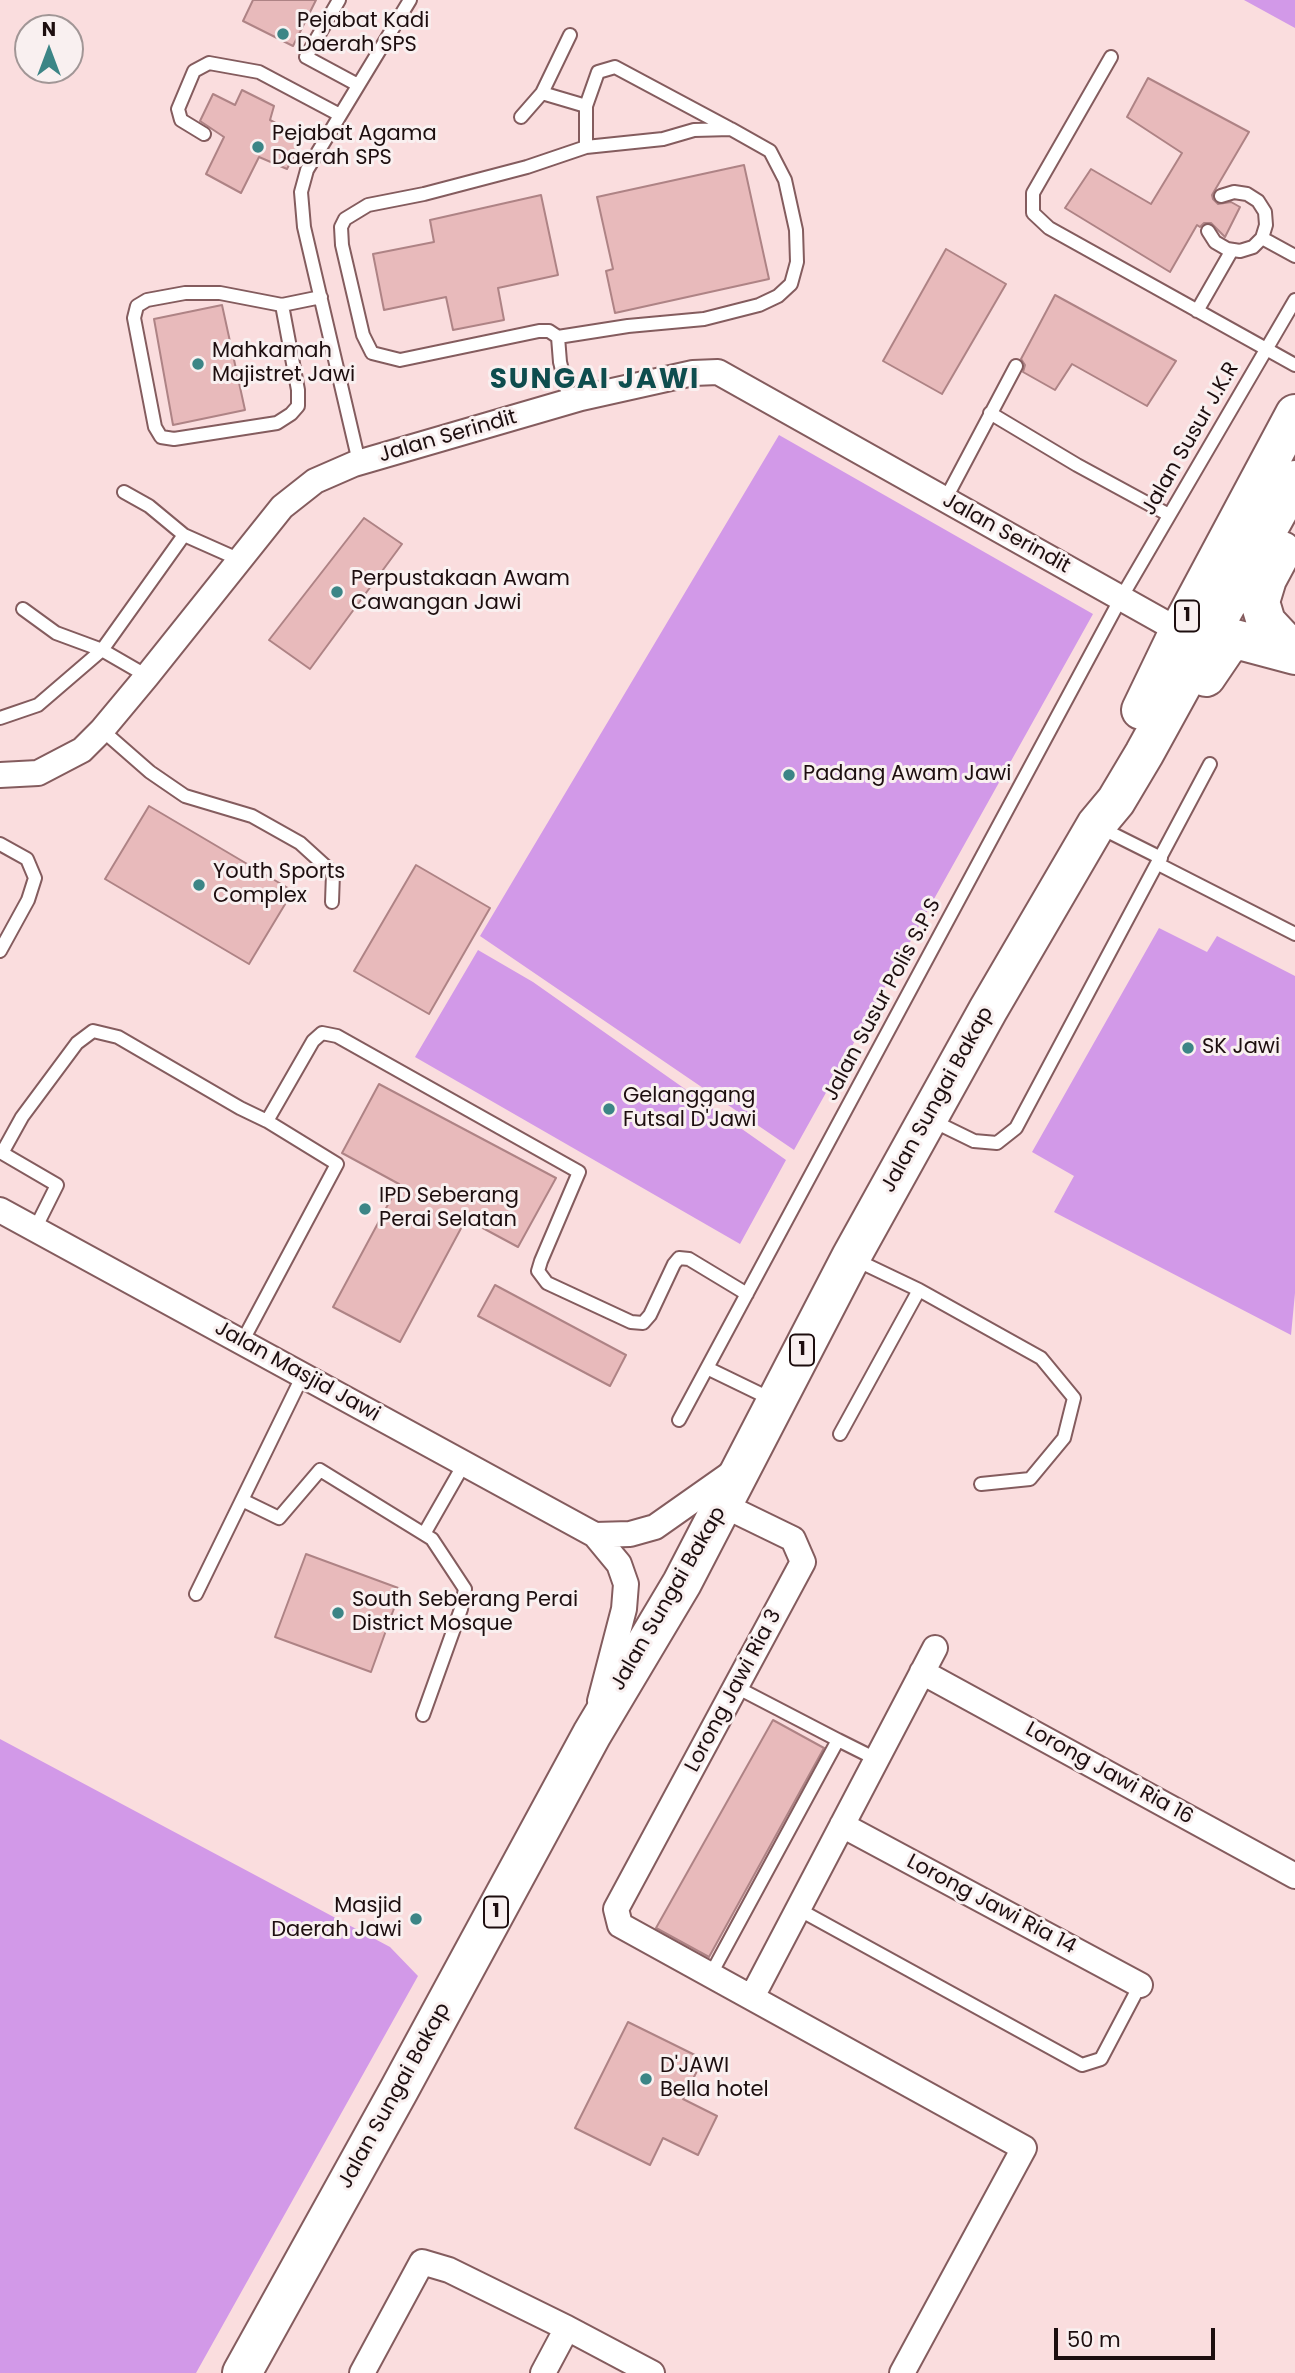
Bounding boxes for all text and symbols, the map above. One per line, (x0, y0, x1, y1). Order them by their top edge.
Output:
place label: Pejabat Kadi Daerah SPS (297, 9, 429, 59)
north arrow (14, 14, 84, 84)
text: N (42, 16, 56, 43)
marker: Pejabat Kadi Daerah SPS (275, 26, 291, 42)
place label: Pejabat Agama Daerah SPS (272, 122, 437, 172)
marker: Pejabat Agama Daerah SPS (250, 139, 266, 155)
place label: Mahkamah Majistret Jawi (212, 339, 355, 389)
marker: Mahkamah Majistret Jawi (190, 356, 206, 372)
street label: Jalan Susur J.K.R (1137, 358, 1245, 520)
district label: SUNGAI JAWI (491, 364, 699, 398)
street label: Jalan Serindit (376, 405, 520, 469)
street label: Jalan Serindit (938, 488, 1074, 580)
place label: Perpustakaan Awam Cawangan Jawi (351, 567, 570, 617)
marker: Perpustakaan Awam Cawangan Jawi (329, 584, 345, 600)
road number: 1 (1175, 600, 1199, 632)
place label: Padang Awam Jawi (803, 762, 1012, 788)
marker: Padang Awam Jawi (781, 767, 797, 783)
place label: Youth Sports Complex (213, 860, 345, 910)
marker: Youth Sports Complex (191, 877, 207, 893)
street label: Jalan Susur Polis S.P.S (819, 895, 947, 1105)
street label: Jalan Sungai Bakap (876, 1003, 1000, 1197)
place label: SK Jawi (1202, 1035, 1280, 1061)
marker: SK Jawi (1180, 1040, 1196, 1056)
place label: Gelanggang Futsal D'Jawi (623, 1084, 756, 1134)
marker: Gelanggang Futsal D'Jawi (601, 1101, 617, 1117)
place label: IPD Seberang Perai Selatan (379, 1184, 519, 1234)
marker: IPD Seberang Perai Selatan (357, 1201, 373, 1217)
street label: Jalan Masjid Jawi (210, 1316, 384, 1428)
road number: 1 (790, 1334, 814, 1366)
street label: Jalan Sungai Bakap (606, 1502, 732, 1696)
place label: South Seberang Perai District Mosque (352, 1588, 578, 1638)
marker: South Seberang Perai District Mosque (330, 1605, 346, 1621)
street label: Lorong Jawi Ria 3 (681, 1605, 787, 1777)
street label: Lorong Jawi Ria 16 (1021, 1717, 1197, 1831)
street label: Lorong Jawi Ria 14 (902, 1850, 1080, 1960)
place label: Masjid Daerah Jawi (271, 1894, 402, 1944)
road number: 1 (484, 1896, 508, 1928)
marker: Masjid Daerah Jawi (408, 1911, 424, 1927)
street label: Jalan Sungai Bakap (333, 1999, 457, 2193)
place label: D'JAWI Bella hotel (660, 2054, 769, 2104)
marker: D'JAWI Bella hotel (638, 2071, 654, 2087)
scale bar (1057, 2314, 1218, 2358)
text: 50 m (1067, 2325, 1121, 2354)

